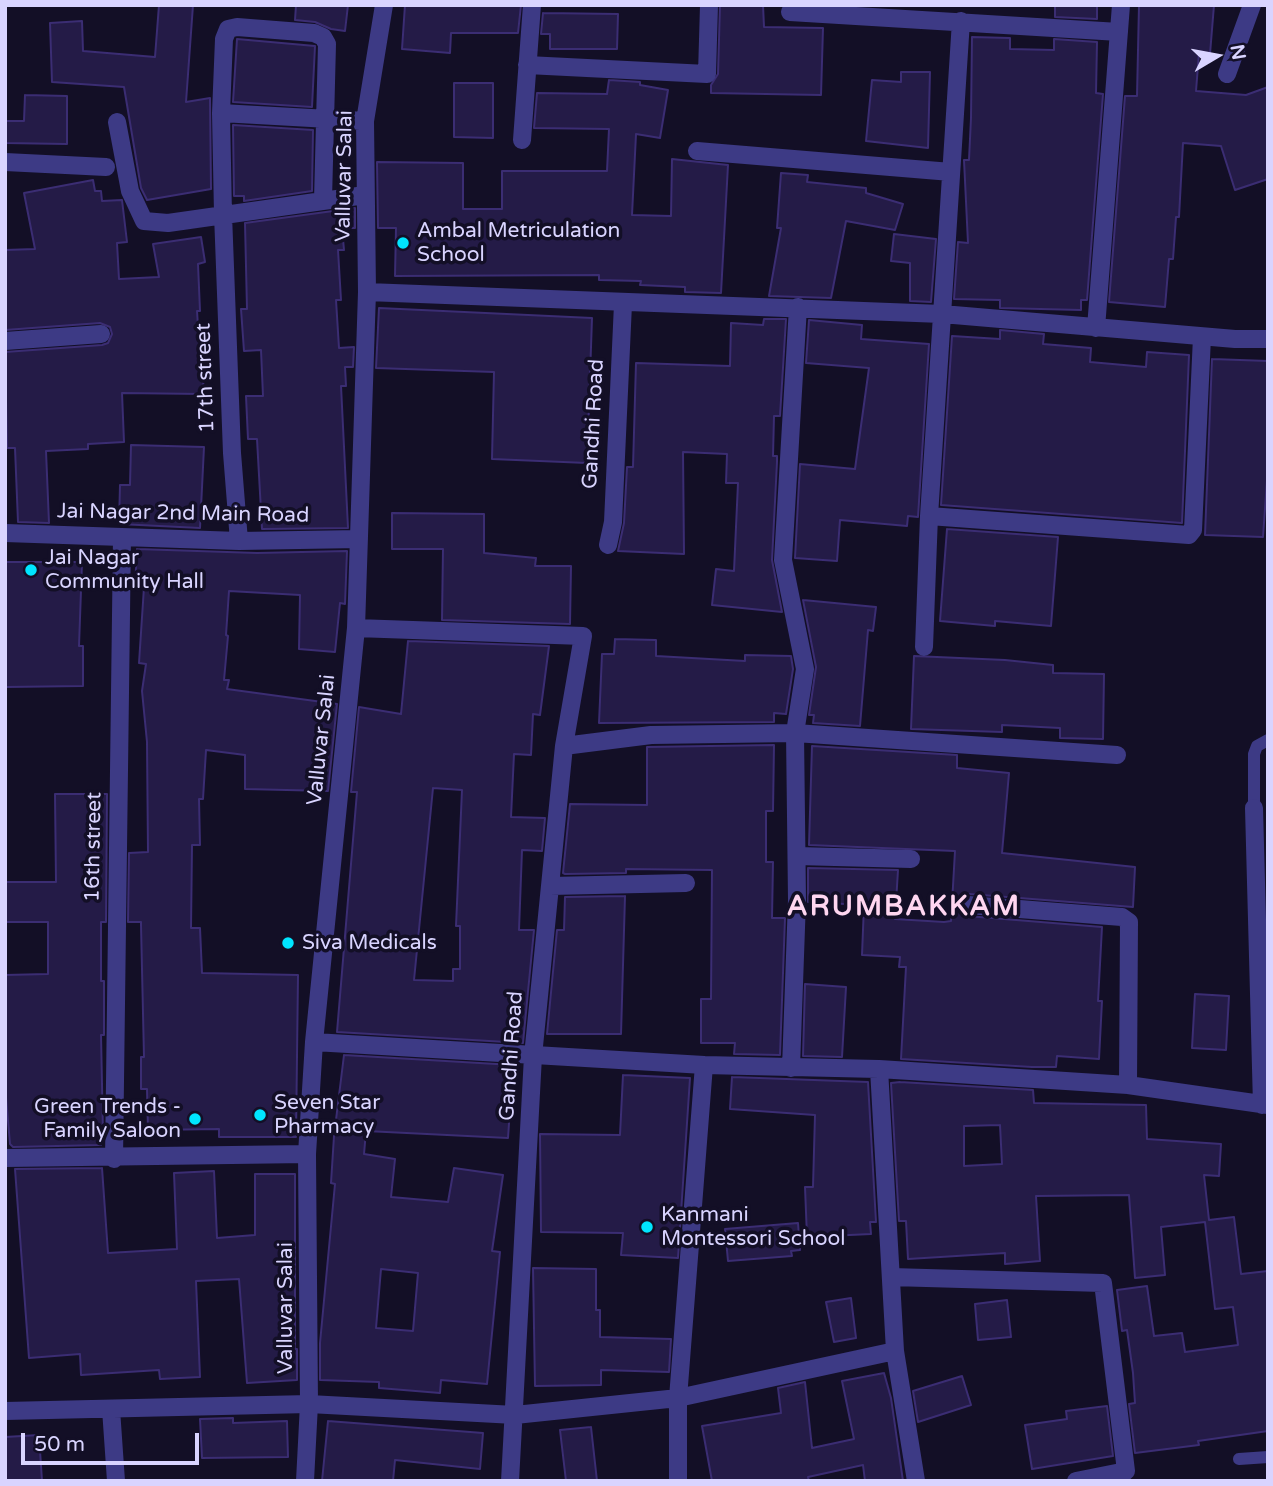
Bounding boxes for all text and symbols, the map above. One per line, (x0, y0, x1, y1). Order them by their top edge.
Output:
north arrow (1182, 21, 1252, 91)
text: N (1226, 43, 1250, 62)
street label: Valluvar Salai (331, 110, 359, 242)
place label: Ambal Metriculation School (417, 218, 620, 268)
marker: Ambal Metriculation School (395, 235, 411, 251)
street label: 17th street (191, 323, 221, 433)
street label: Gandhi Road (578, 358, 610, 490)
street label: Jai Nagar 2nd Main Road (57, 499, 309, 529)
place label: Jai Nagar Community Hall (45, 545, 204, 595)
marker: Jai Nagar Community Hall (23, 562, 39, 578)
street label: Valluvar Salai (303, 673, 341, 807)
street label: 16th street (80, 792, 108, 902)
district label: ARUMBAKKAM (788, 891, 1020, 925)
place label: Siva Medicals (302, 930, 437, 956)
marker: Siva Medicals (280, 935, 296, 951)
street label: Gandhi Road (495, 990, 529, 1122)
place label: Seven Star Pharmacy (274, 1090, 380, 1140)
place label: Green Trends - Family Saloon (34, 1094, 181, 1144)
marker: Seven Star Pharmacy (252, 1107, 268, 1123)
marker: Green Trends - Family Saloon (187, 1111, 203, 1127)
place label: Kanmani Montessori School (661, 1202, 845, 1252)
marker: Kanmani Montessori School (639, 1219, 655, 1235)
street label: Valluvar Salai (273, 1242, 299, 1374)
scale bar (24, 1420, 203, 1464)
text: 50 m (34, 1432, 85, 1457)

